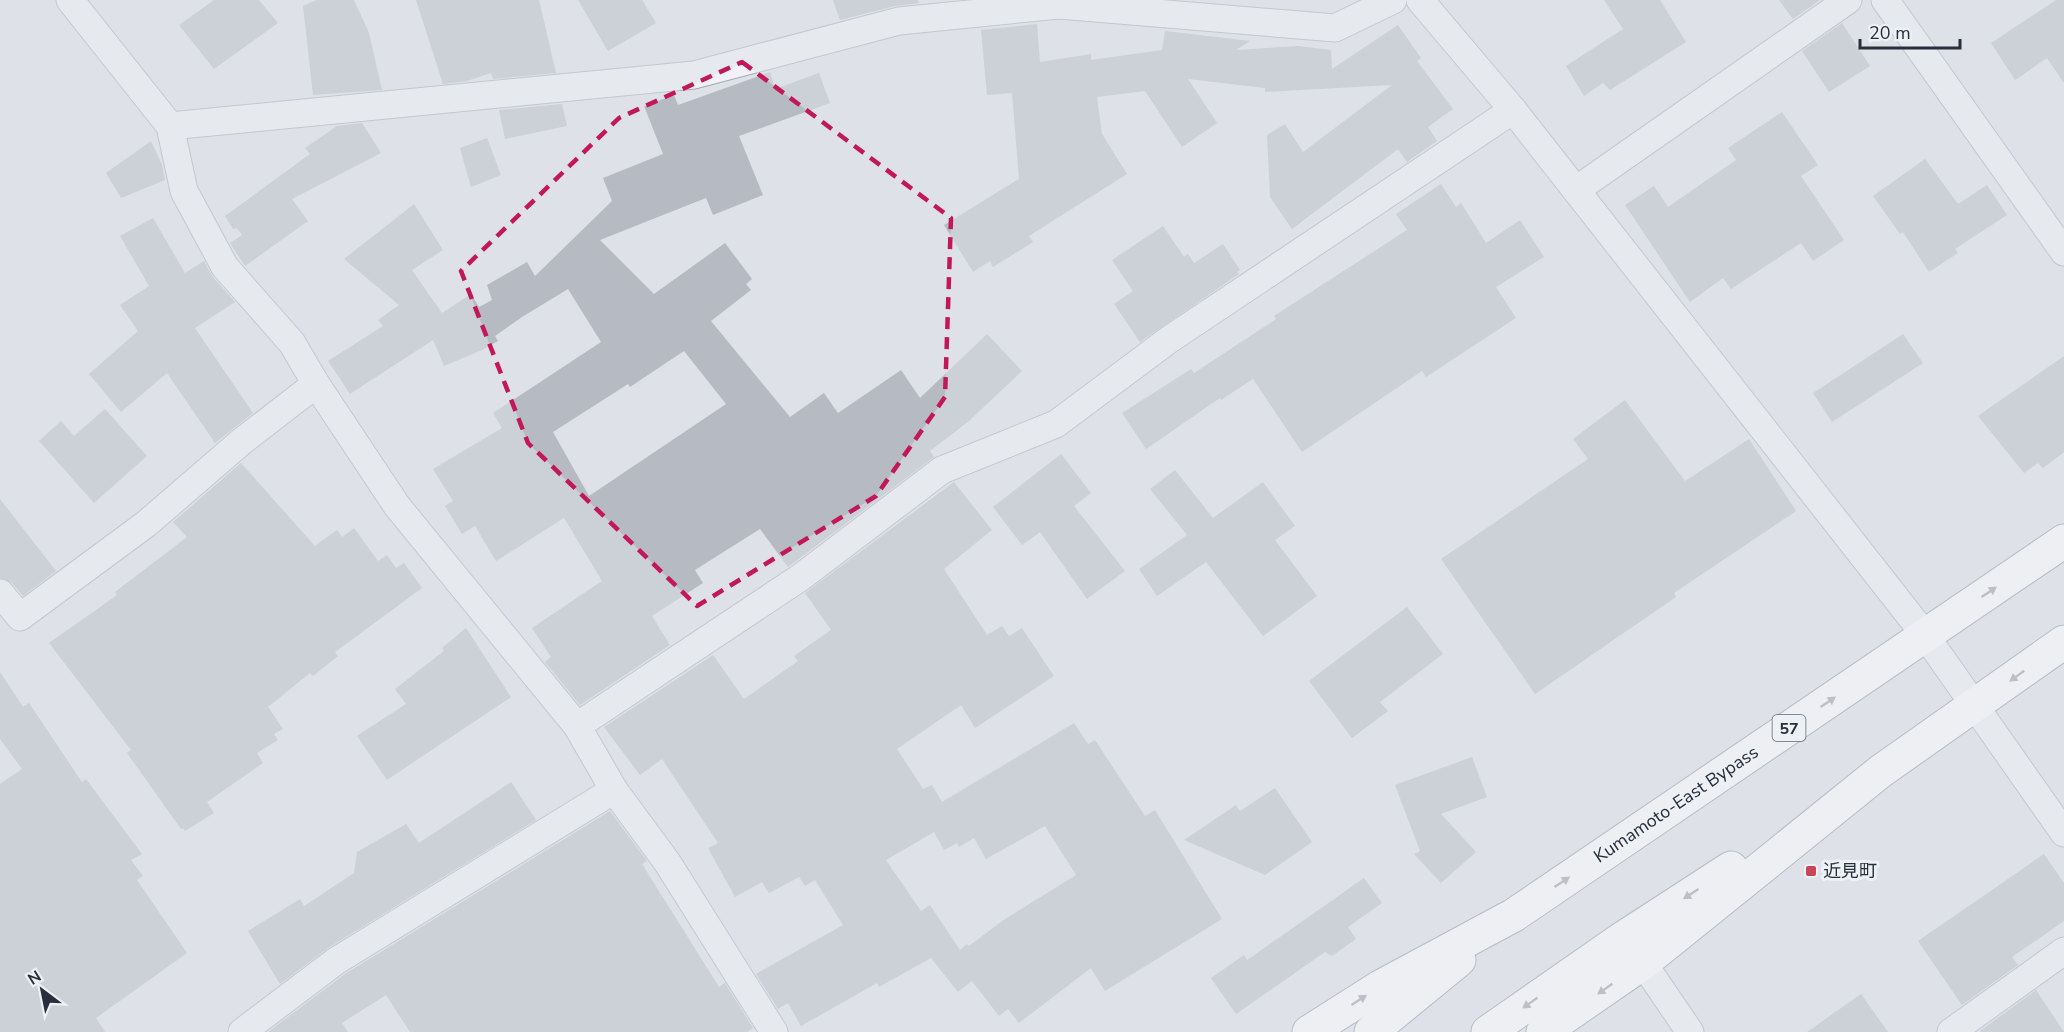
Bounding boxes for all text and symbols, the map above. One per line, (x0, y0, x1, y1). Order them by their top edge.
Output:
scale bar (1860, 12, 1960, 50)
text: 20 m (1869, 21, 1911, 45)
one-way arrow (1981, 587, 1997, 598)
one-way arrow (2009, 670, 2025, 682)
one-way arrow (1819, 696, 1835, 708)
road number: 57 (1772, 715, 1806, 741)
street label: Kumamoto-East Bypass (1589, 740, 1763, 868)
place label: 近見町 (1823, 859, 1877, 883)
marker: 近見町 (1804, 864, 1818, 878)
one-way arrow (1554, 877, 1570, 888)
one-way arrow (1684, 888, 1700, 900)
north arrow (12, 960, 72, 1020)
text: N (24, 966, 45, 991)
one-way arrow (1597, 983, 1613, 994)
one-way arrow (1351, 995, 1367, 1006)
one-way arrow (1522, 997, 1538, 1009)

